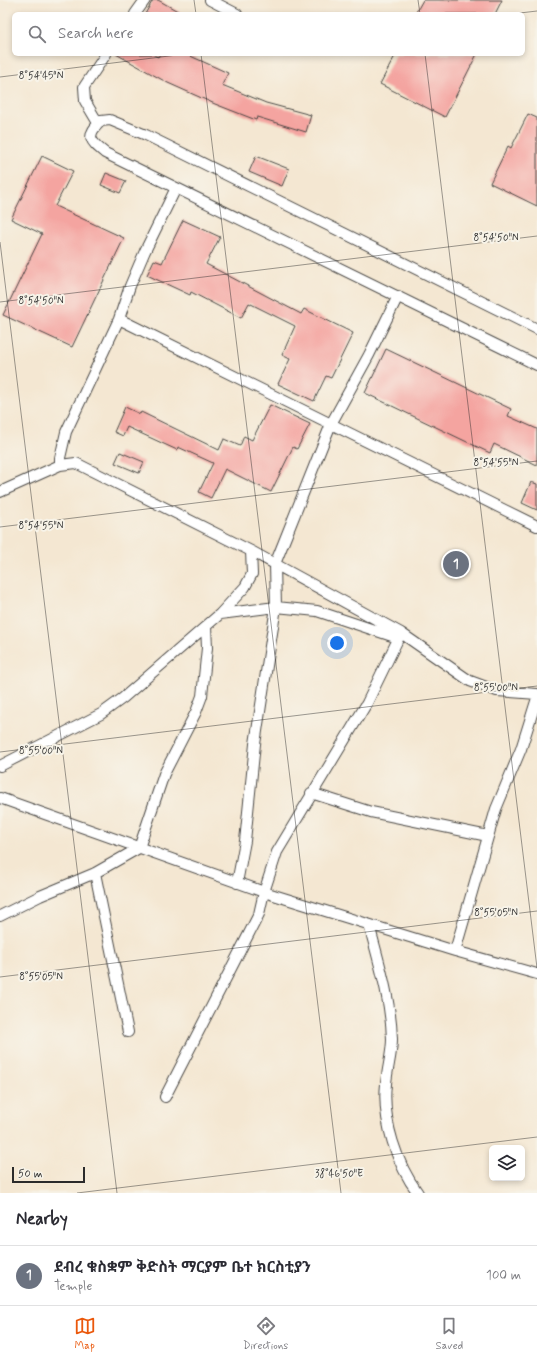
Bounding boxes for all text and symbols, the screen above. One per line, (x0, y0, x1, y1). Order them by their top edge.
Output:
search box (12, 12, 525, 56)
icon: search (26, 23, 48, 45)
text: Search here (58, 24, 134, 44)
text: 8°54'45"N (19, 69, 64, 83)
text: 8°54'50"N (473, 231, 519, 245)
text: 8°54'50"N (18, 294, 64, 308)
text: 8°54'55"N (474, 456, 519, 470)
text: 8°54'55"N (19, 519, 64, 533)
pin: 1 (443, 549, 469, 579)
your location (327, 633, 347, 653)
text: 8°55'00"N (474, 681, 518, 695)
text: 8°55'00"N (19, 744, 63, 758)
text: 8°55'05"N (474, 906, 518, 920)
text: 8°55'05"N (19, 970, 63, 984)
map controls (489, 1145, 525, 1181)
button: layers (489, 1145, 525, 1181)
scale bar (12, 1165, 85, 1184)
text: 50 m (18, 1167, 43, 1181)
text: 38°46'50"E (315, 1167, 363, 1181)
text: Nearby (16, 1208, 68, 1230)
text: ደብረ ቁስቋም ቅድስት ማርያም ቤተ ክርስቲያን (54, 1258, 311, 1278)
text: 1 (26, 1267, 32, 1284)
text: 100 m (486, 1267, 521, 1284)
text: Temple (54, 1278, 92, 1295)
tab: Map (74, 1315, 96, 1353)
tab: Directions (243, 1315, 288, 1353)
tab: Saved (436, 1315, 463, 1353)

